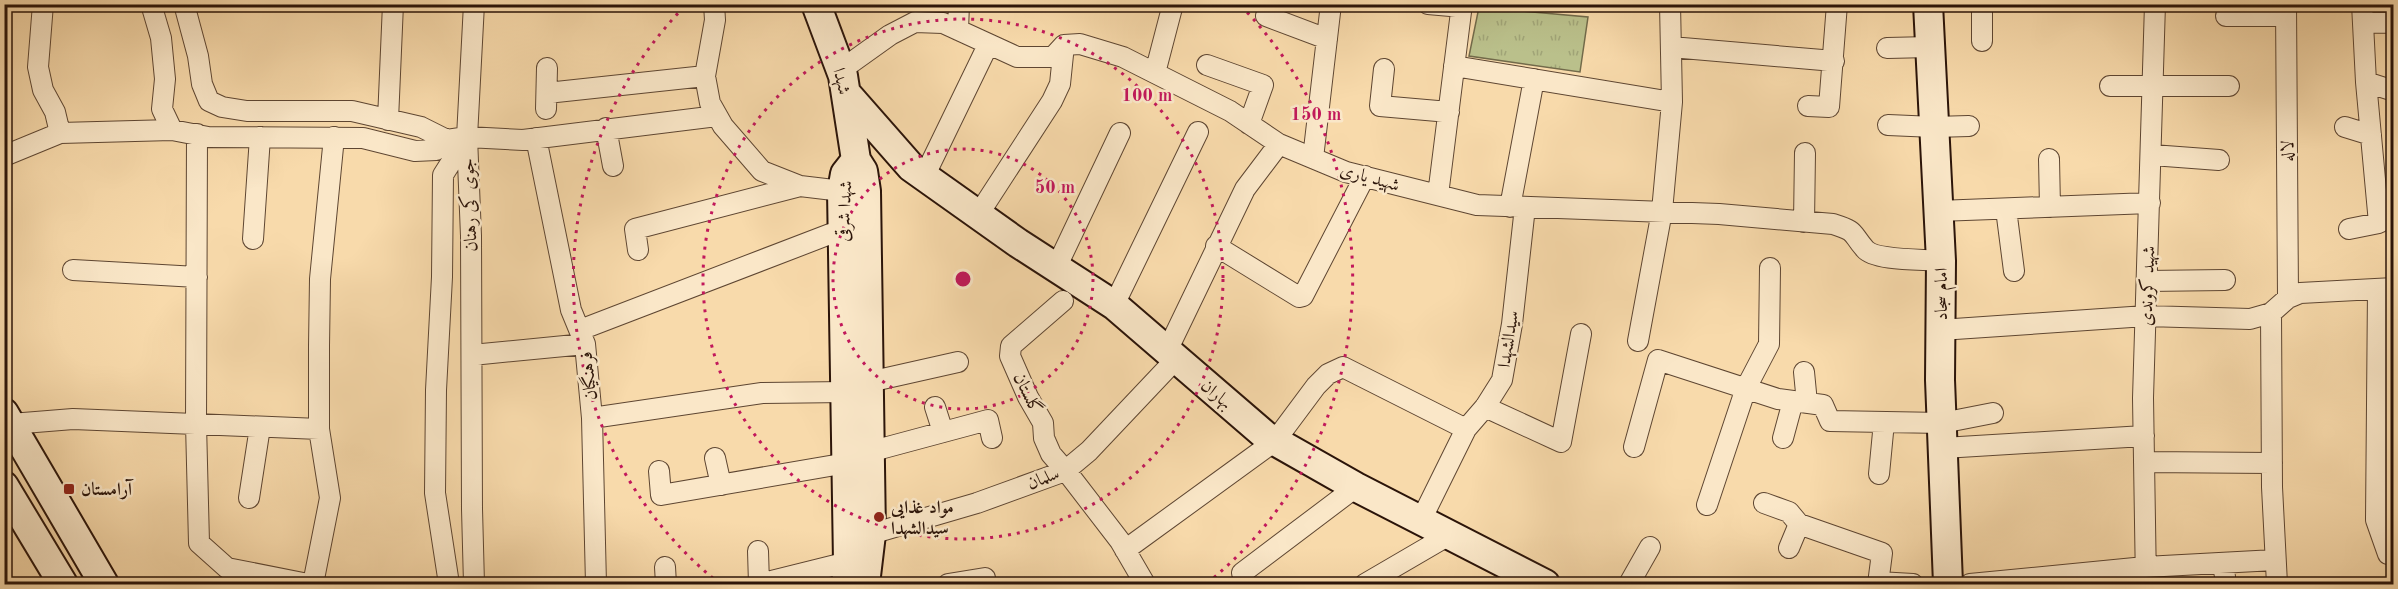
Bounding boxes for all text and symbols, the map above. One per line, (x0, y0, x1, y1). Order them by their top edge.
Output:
street label: شهدا (827, 66, 853, 97)
text: 100 m (1122, 87, 1172, 105)
text: 150 m (1291, 106, 1341, 124)
street label: لاله (2279, 140, 2297, 162)
street label: جوی کی رهنان (455, 158, 482, 252)
street label: شهید یاری (1337, 161, 1401, 197)
text: 50 m (1035, 179, 1075, 197)
street label: شهدا شرقی (833, 180, 858, 242)
street label: شهید کروندی (2136, 246, 2160, 327)
street label: امام سجاد (1933, 267, 1957, 321)
centre of rings (953, 269, 973, 289)
street label: سیدالشهدا (1496, 309, 1524, 369)
street label: فرهنگیان (575, 350, 602, 401)
street label: گلستان (1010, 369, 1047, 417)
street label: بهاران (1196, 376, 1235, 415)
street label: سلمان (1025, 465, 1062, 493)
place label: آرامستان (81, 478, 134, 500)
marker: آرامستان (62, 482, 76, 496)
place label: مواد غذایی سیدالشهدا (890, 499, 954, 540)
marker: مواد غذایی سیدالشهدا (872, 510, 886, 524)

